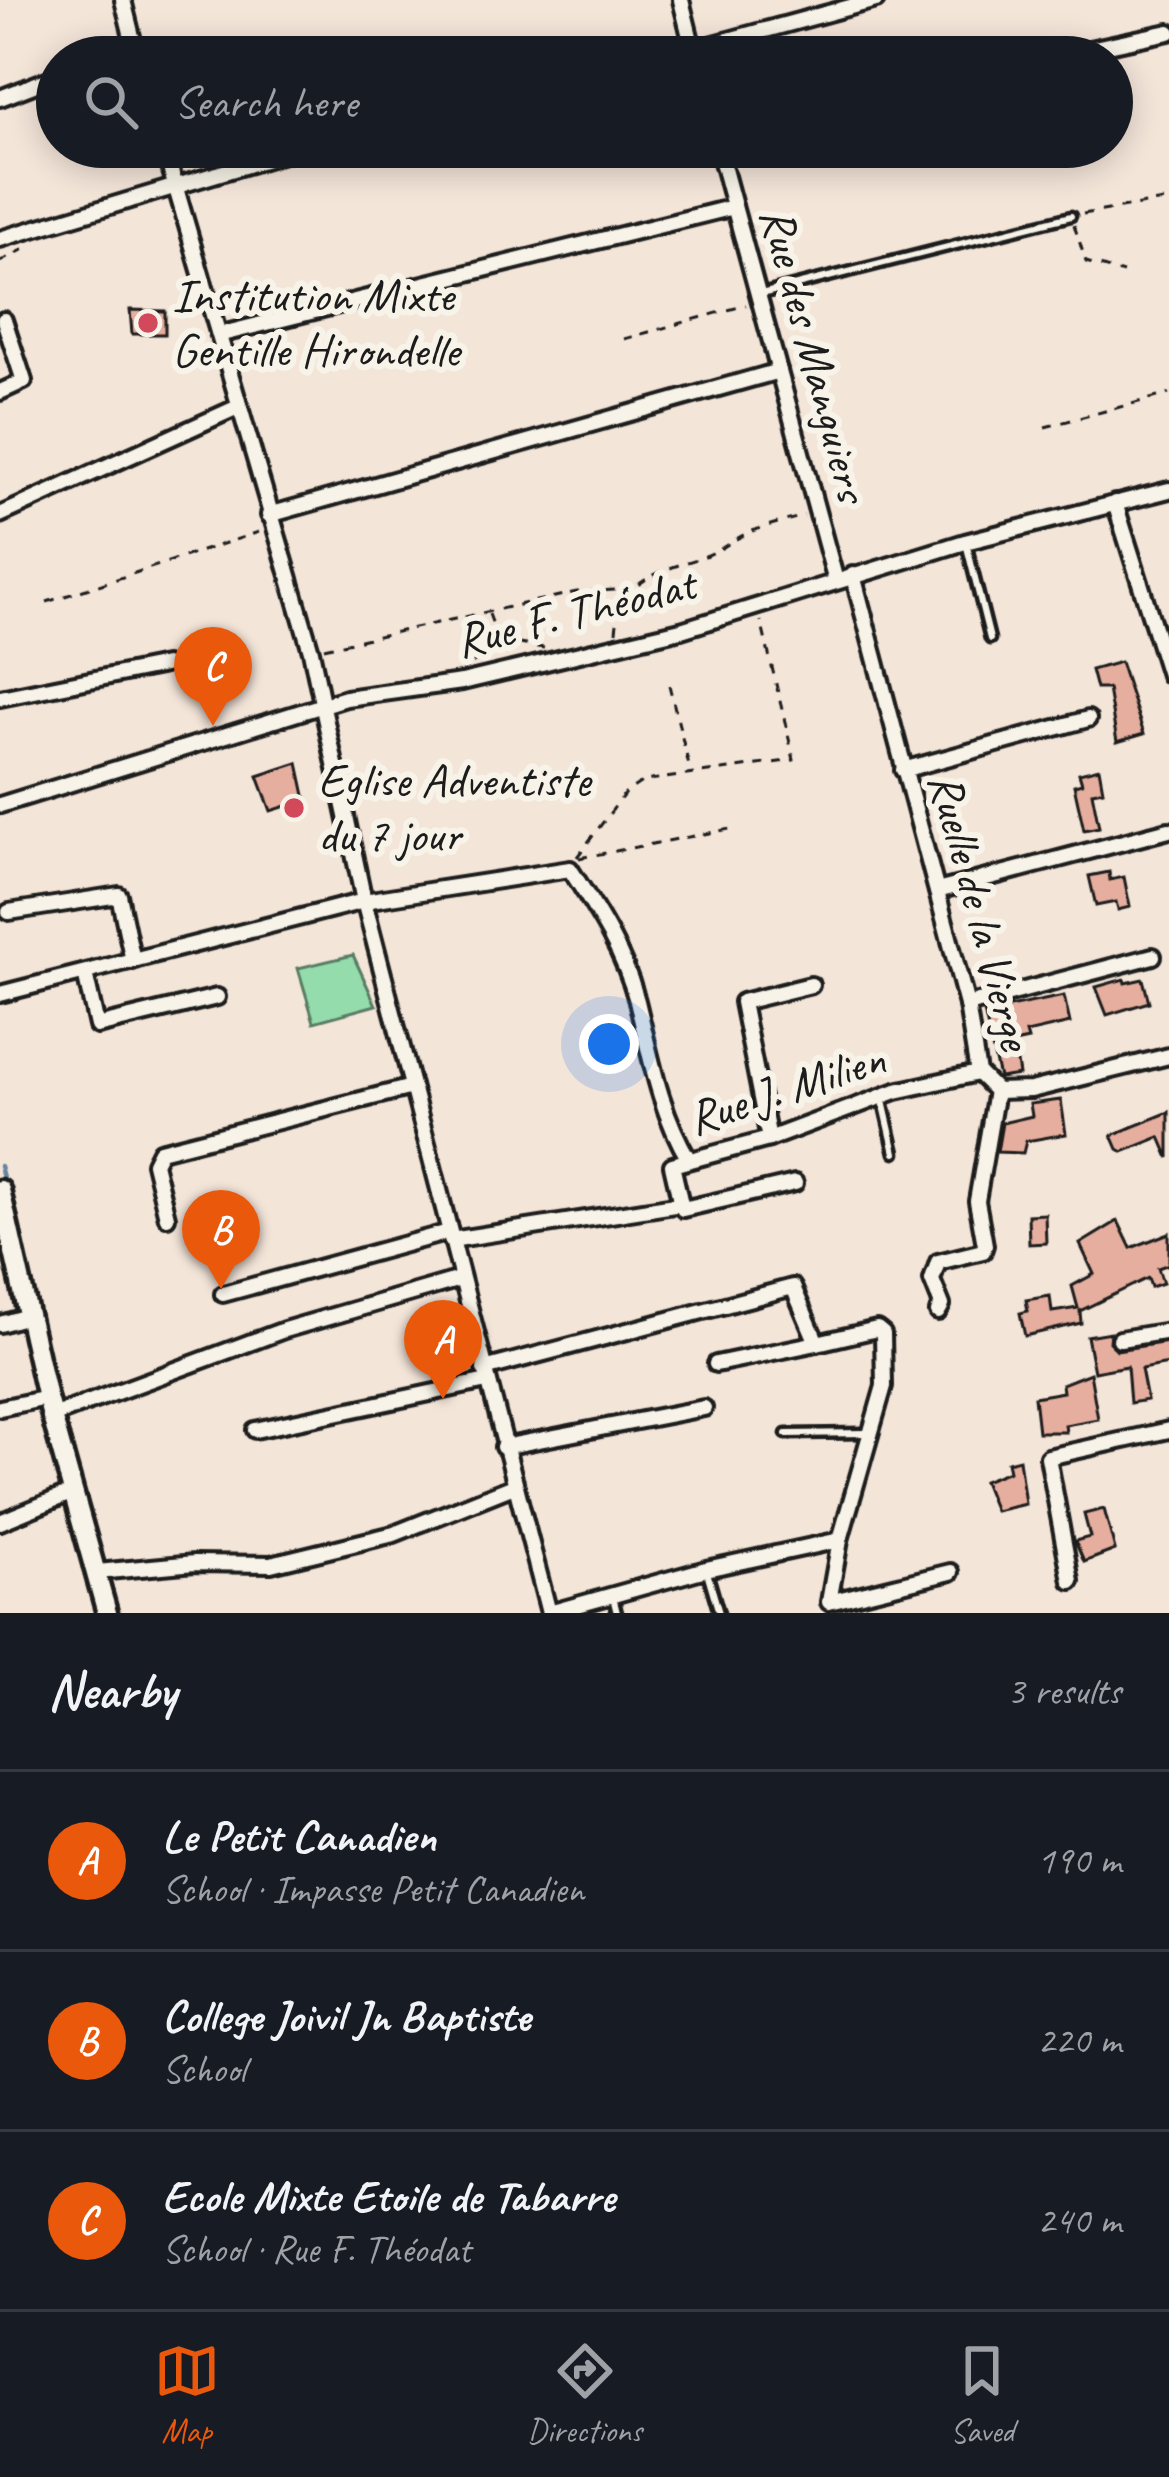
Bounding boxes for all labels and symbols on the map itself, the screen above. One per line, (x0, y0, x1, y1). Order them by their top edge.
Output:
street label: Rue des Manguiers (747, 200, 884, 511)
place label: Institution Mixte Gentille Hirondelle (172, 265, 463, 380)
marker: Institution Mixte Gentille Hirondelle (135, 310, 161, 336)
street label: Rue F. Théodat (449, 552, 705, 671)
pin: C (174, 627, 252, 726)
place label: Eglise Adventiste du 7 jour (318, 750, 594, 865)
street label: Ruelle de la Vierge (915, 766, 1048, 1059)
marker: Eglise Adventiste du 7 jour (281, 795, 307, 821)
your location (579, 1014, 639, 1074)
street label: Rue J. Milien (680, 1028, 892, 1148)
pin: B (182, 1190, 260, 1289)
pin: A (404, 1300, 482, 1399)

